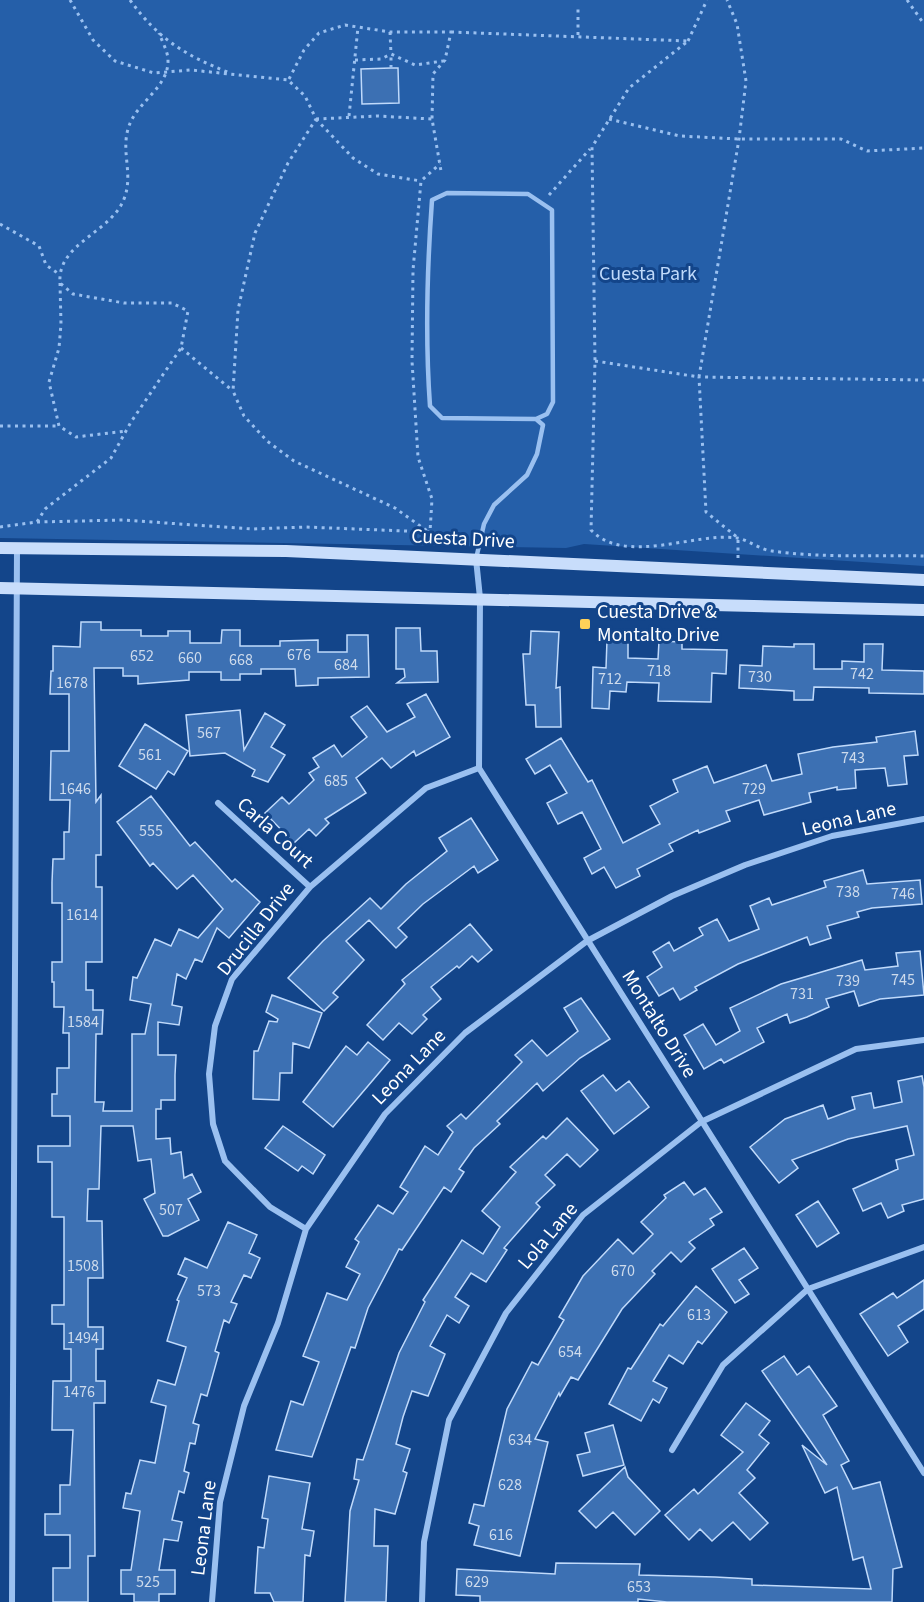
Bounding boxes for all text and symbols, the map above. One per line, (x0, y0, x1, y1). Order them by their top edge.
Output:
park label: Cuesta Park (599, 260, 697, 288)
street label: Cuesta Drive (410, 522, 516, 556)
place label: Cuesta Drive & Montalto Drive (597, 598, 720, 649)
marker: Cuesta Drive & Montalto Drive (578, 617, 592, 631)
house number: 676 (287, 644, 311, 666)
house number: 652 (130, 645, 154, 667)
house number: 660 (178, 647, 202, 669)
house number: 668 (229, 649, 253, 671)
house number: 684 (334, 654, 358, 676)
house number: 718 (647, 660, 671, 682)
house number: 742 (850, 663, 874, 685)
house number: 730 (748, 666, 772, 688)
house number: 712 (598, 668, 622, 690)
house number: 1678 (56, 672, 88, 694)
house number: 567 (197, 722, 221, 744)
house number: 561 (138, 744, 162, 766)
house number: 743 (841, 747, 865, 769)
house number: 685 (324, 770, 348, 792)
house number: 1646 (59, 778, 91, 800)
house number: 729 (742, 778, 766, 800)
street label: Carla Court (231, 791, 320, 875)
street label: Leona Lane (799, 795, 899, 843)
house number: 555 (139, 820, 163, 842)
street label: Drucilla Drive (211, 876, 301, 982)
house number: 738 (836, 881, 860, 903)
house number: 746 (891, 883, 915, 905)
house number: 1614 (66, 904, 98, 926)
street label: Montalto Drive (615, 965, 703, 1083)
house number: 745 (891, 969, 915, 991)
house number: 739 (836, 970, 860, 992)
house number: 731 (790, 983, 814, 1005)
house number: 1584 (67, 1011, 99, 1033)
street label: Leona Lane (366, 1023, 452, 1111)
street label: Lola Lane (512, 1196, 585, 1276)
house number: 507 (159, 1199, 183, 1221)
house number: 1508 (67, 1255, 99, 1277)
house number: 670 (611, 1260, 635, 1282)
house number: 573 (197, 1280, 221, 1302)
house number: 613 (687, 1304, 711, 1326)
house number: 1494 (67, 1327, 99, 1349)
house number: 654 (558, 1341, 582, 1363)
house number: 1476 (63, 1381, 95, 1403)
house number: 634 (508, 1429, 532, 1451)
house number: 628 (498, 1474, 522, 1496)
street label: Leona Lane (184, 1479, 224, 1577)
house number: 616 (489, 1524, 513, 1546)
house number: 525 (136, 1571, 160, 1593)
house number: 629 (465, 1571, 489, 1593)
house number: 653 (627, 1576, 651, 1598)

